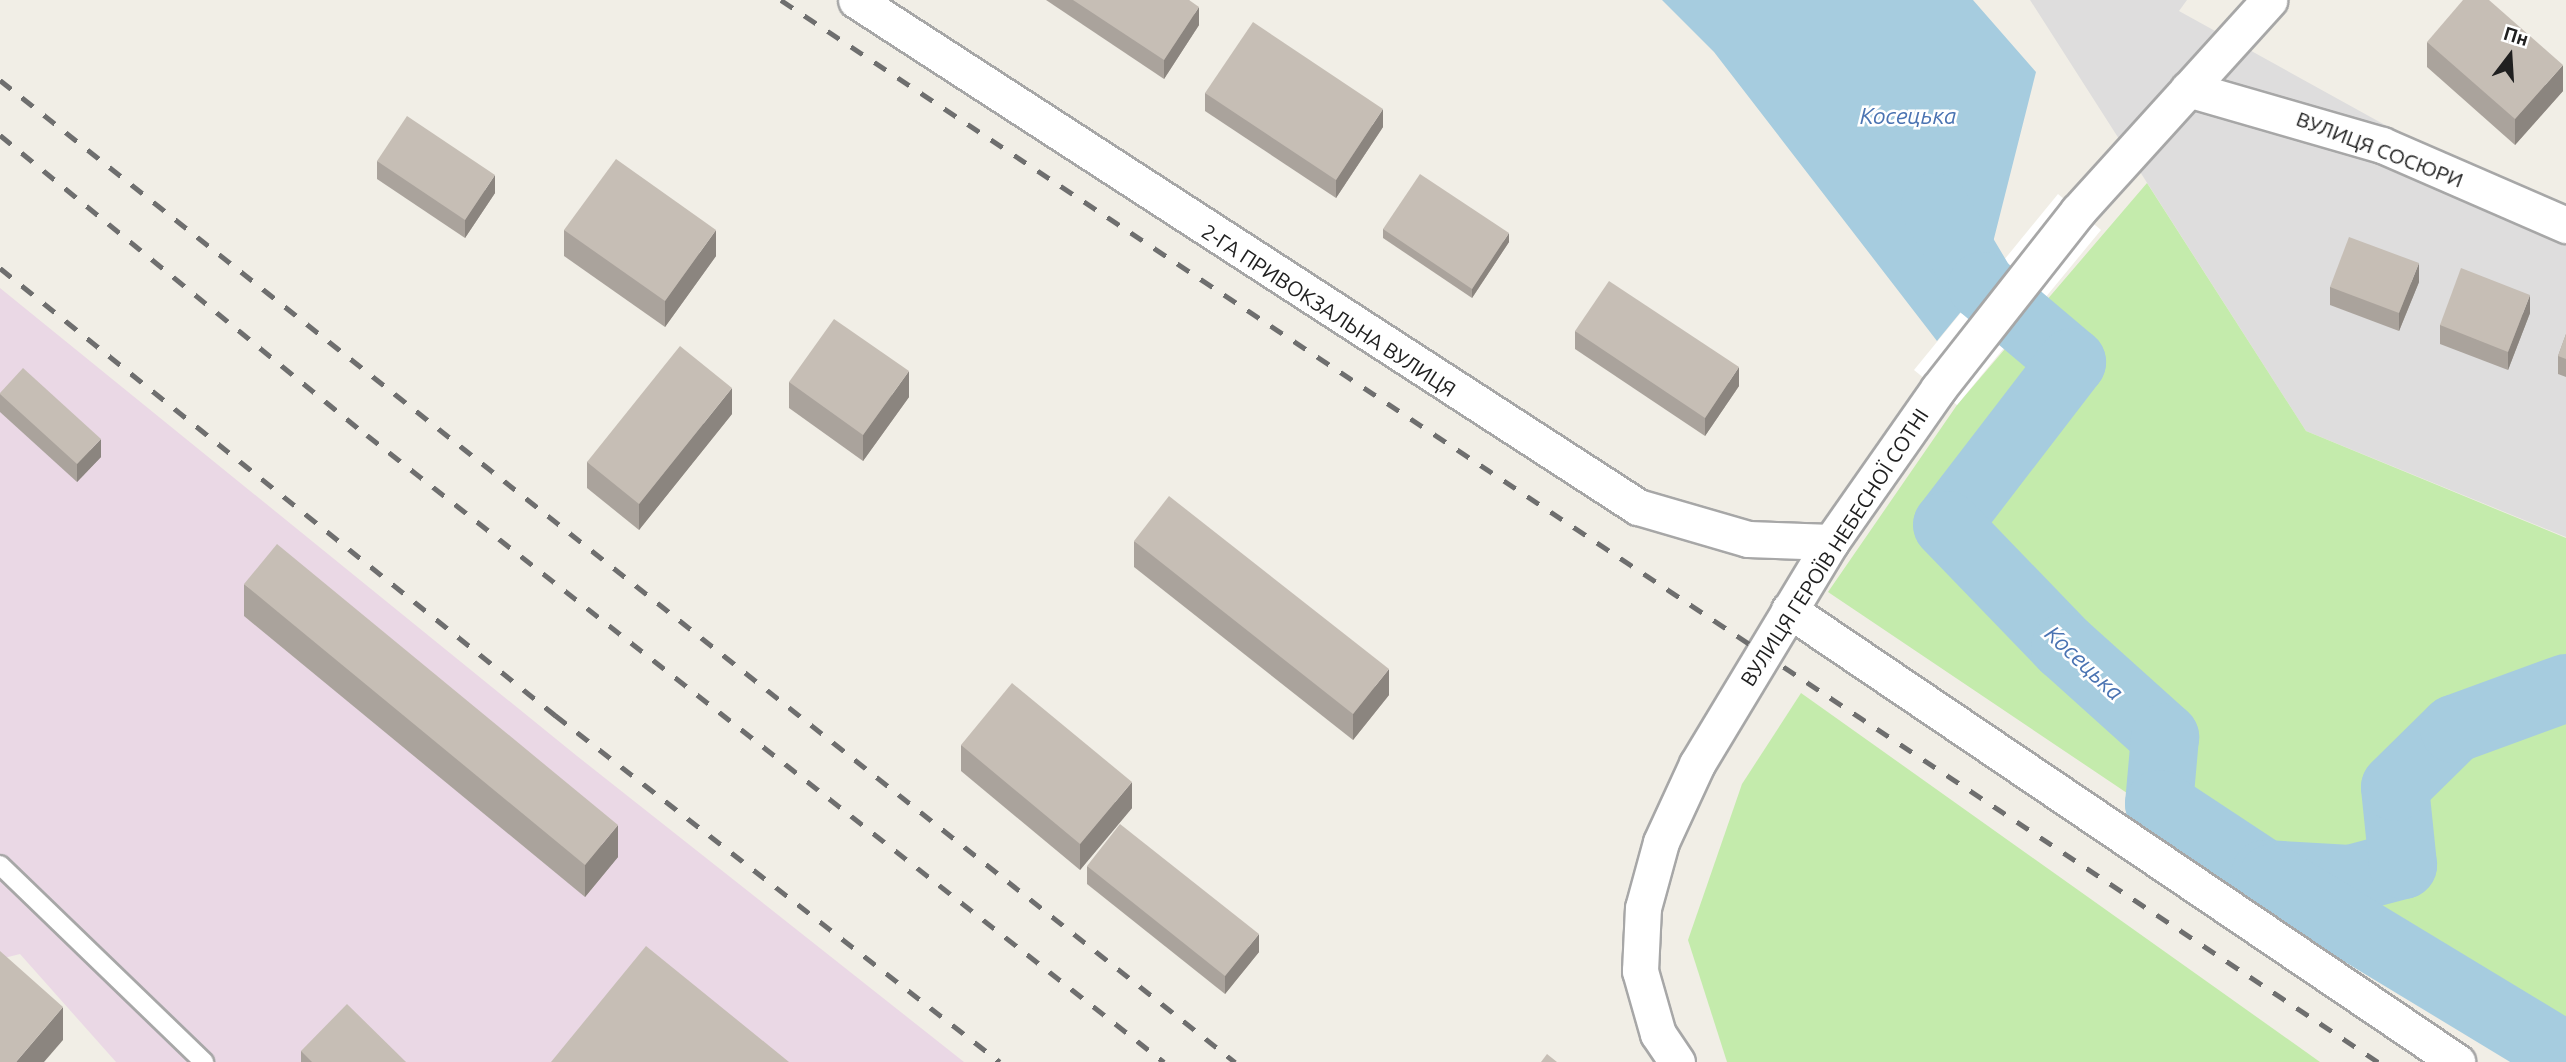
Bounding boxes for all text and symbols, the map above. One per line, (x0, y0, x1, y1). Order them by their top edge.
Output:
north arrow (2475, 21, 2545, 91)
text: Пн (2501, 22, 2531, 50)
water label: Косецька (1860, 102, 1956, 130)
street label: ВУЛИЦЯ СОСЮРИ (2293, 106, 2467, 192)
street label: 2-ГА ПРИВОКЗАЛЬНА ВУЛИЦЯ (1197, 218, 1461, 402)
street label: ВУЛИЦЯ ГЕРОЇВ НЕБЕСНОЇ СОТНІ (1735, 404, 1933, 690)
water label: Косецька (2039, 620, 2129, 706)

